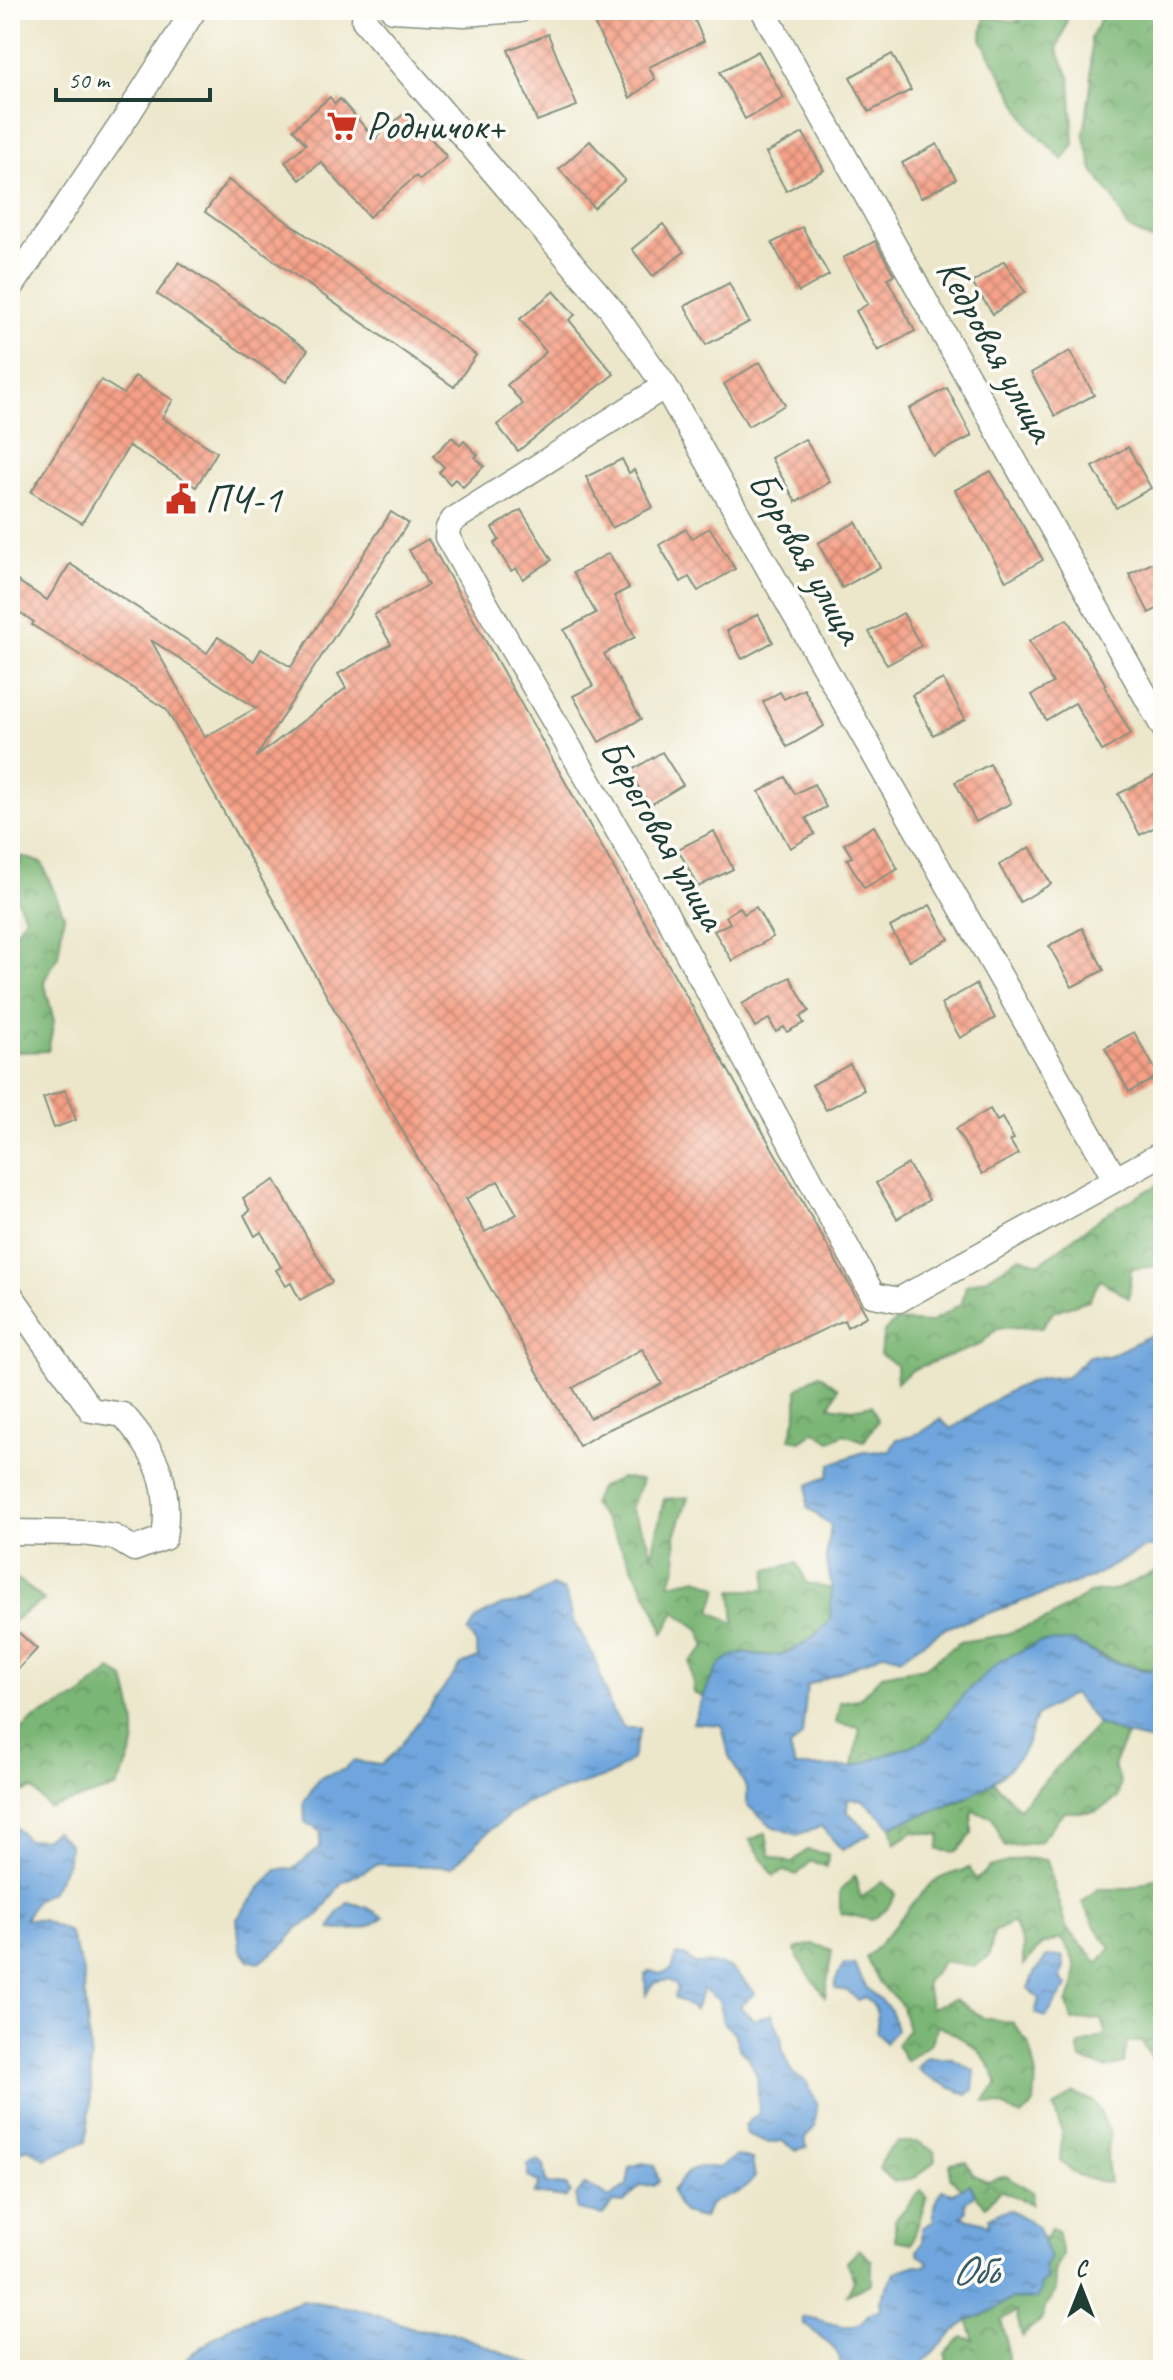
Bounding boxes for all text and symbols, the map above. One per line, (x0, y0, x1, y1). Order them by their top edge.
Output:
scale bar (56, 52, 210, 102)
text: 50 m (68, 65, 111, 95)
place label: Родничок+ (366, 101, 507, 151)
supermarket icon: Родничок+ (325, 109, 359, 143)
street label: Кедровая улица (925, 250, 1068, 452)
street label: Боровая улица (737, 462, 877, 654)
place label: ПЧ-1 (205, 474, 283, 524)
public building icon: ПЧ-1 (164, 482, 198, 516)
street label: Береговая улица (588, 729, 739, 941)
water label: Обь (951, 2244, 1002, 2297)
north arrow (1041, 2248, 1121, 2328)
text: С (1076, 2255, 1090, 2283)

